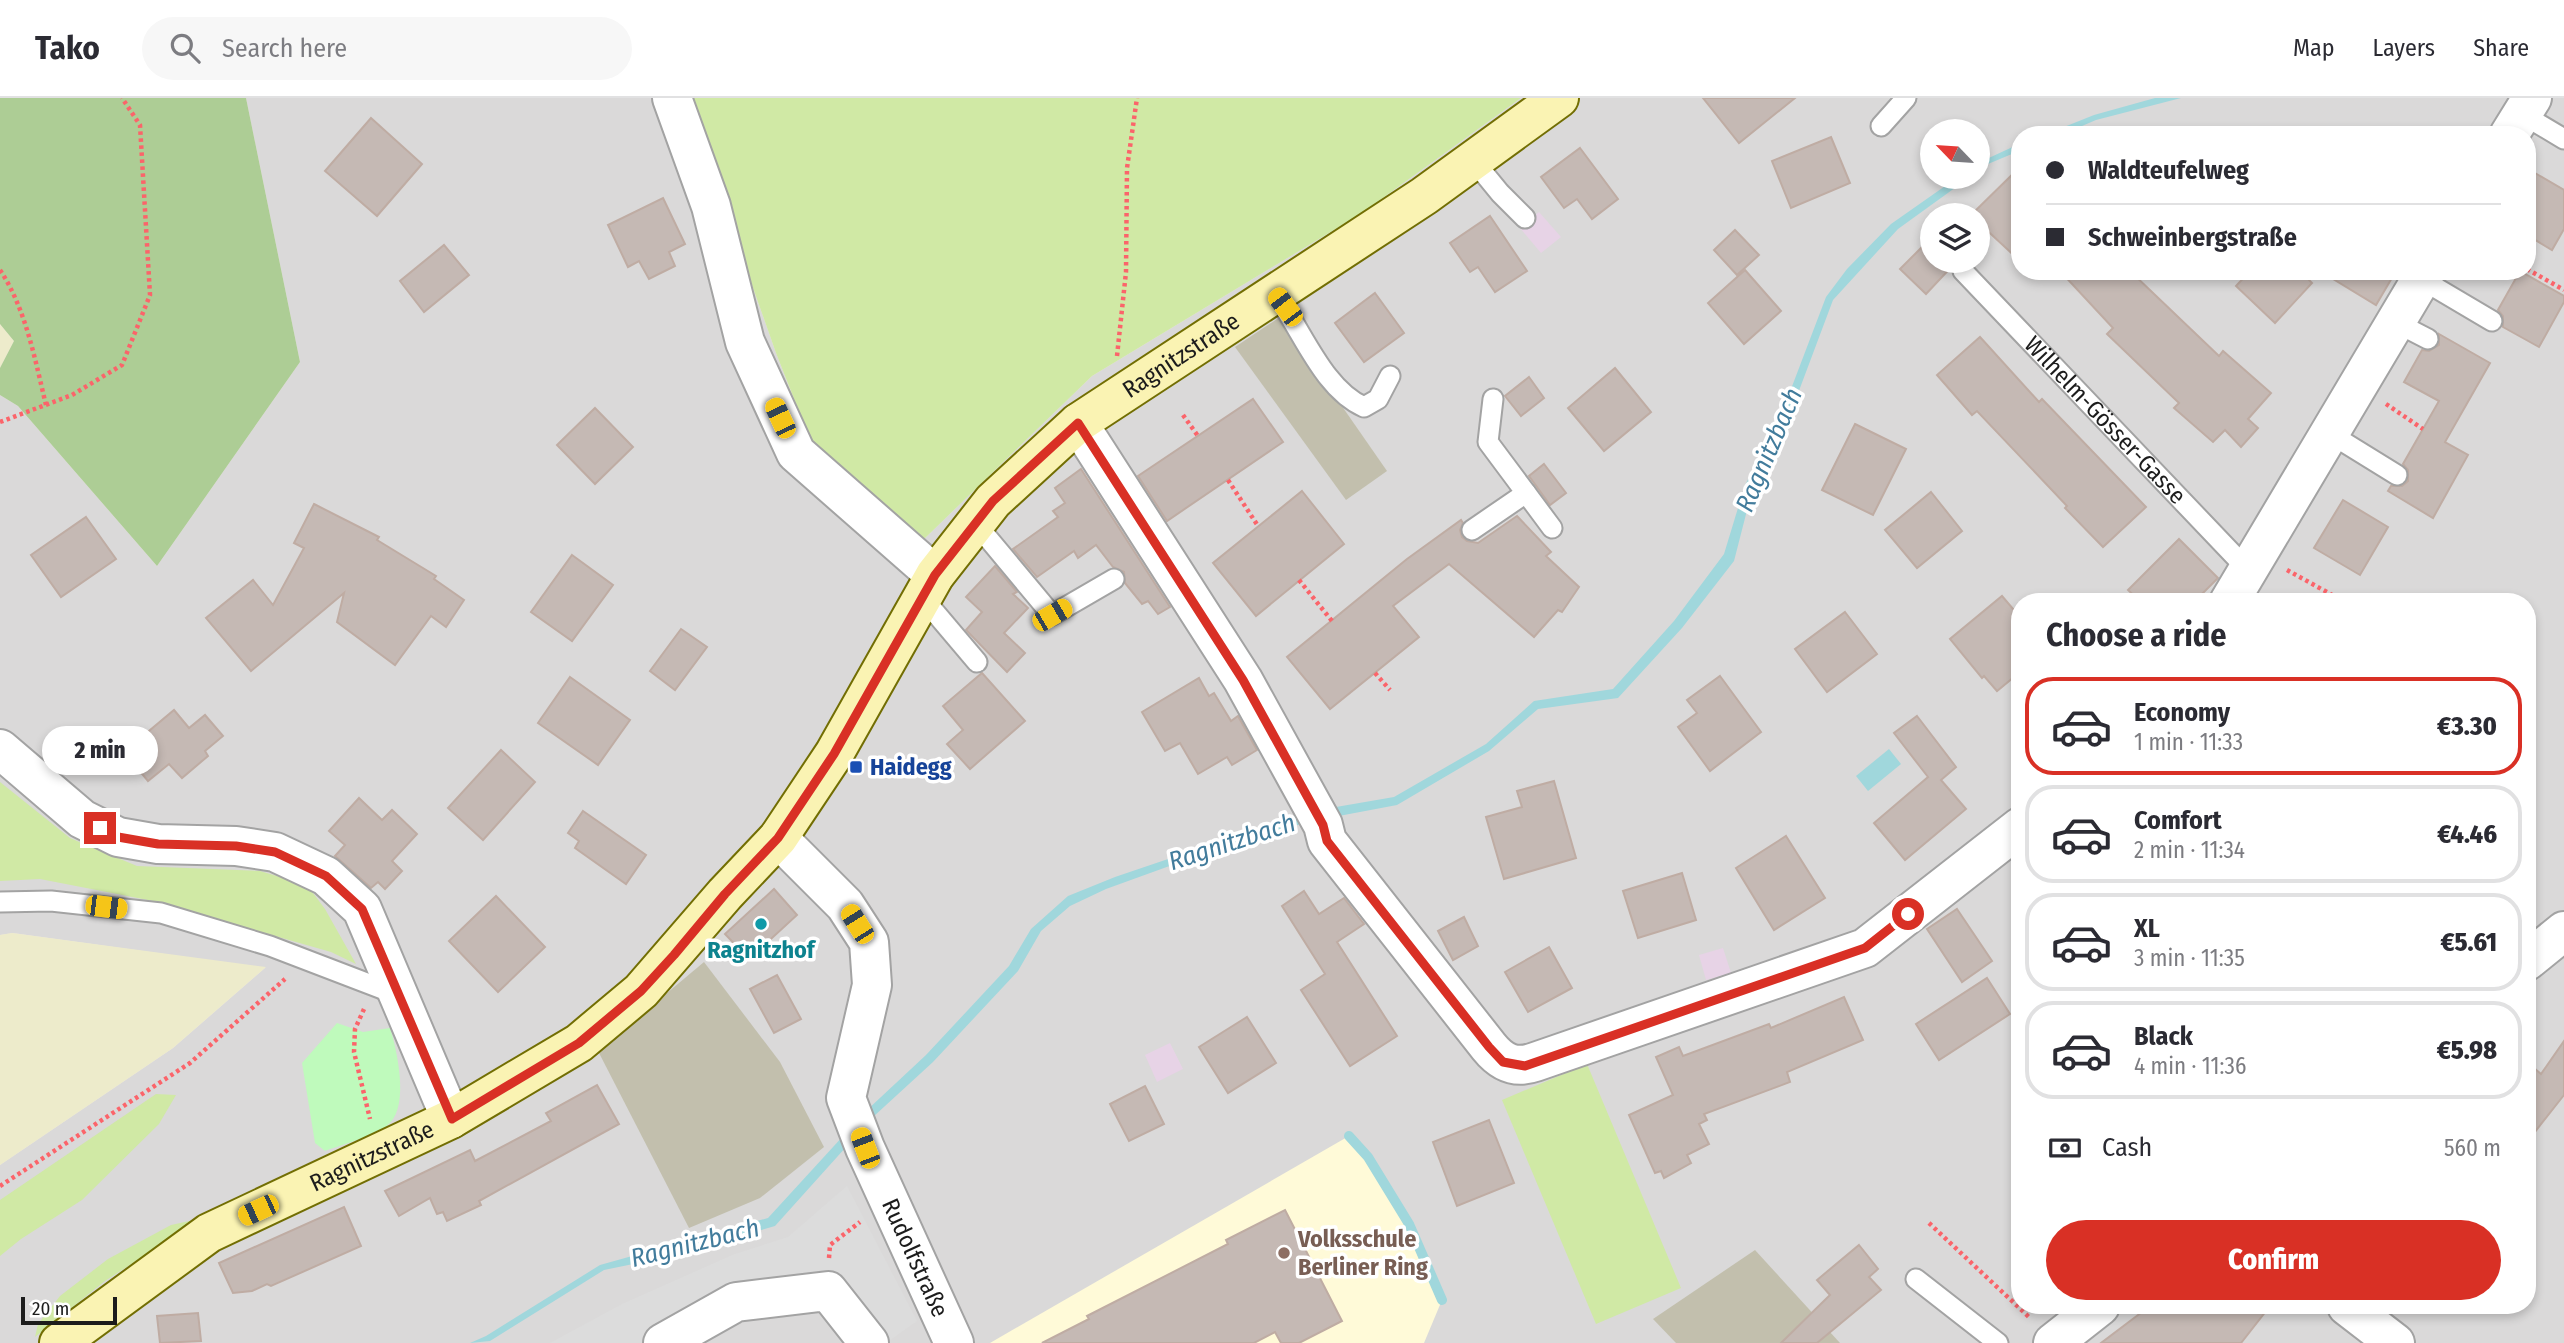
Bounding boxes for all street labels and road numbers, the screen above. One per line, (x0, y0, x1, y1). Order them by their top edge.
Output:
street label: Ragnitzstraße (1118, 307, 1245, 404)
street label: Wilhelm-Gösser-Gasse (2019, 330, 2192, 510)
street label: Ragnitzstraße (305, 1115, 438, 1197)
street label: Rudolfstraße (876, 1194, 954, 1321)

